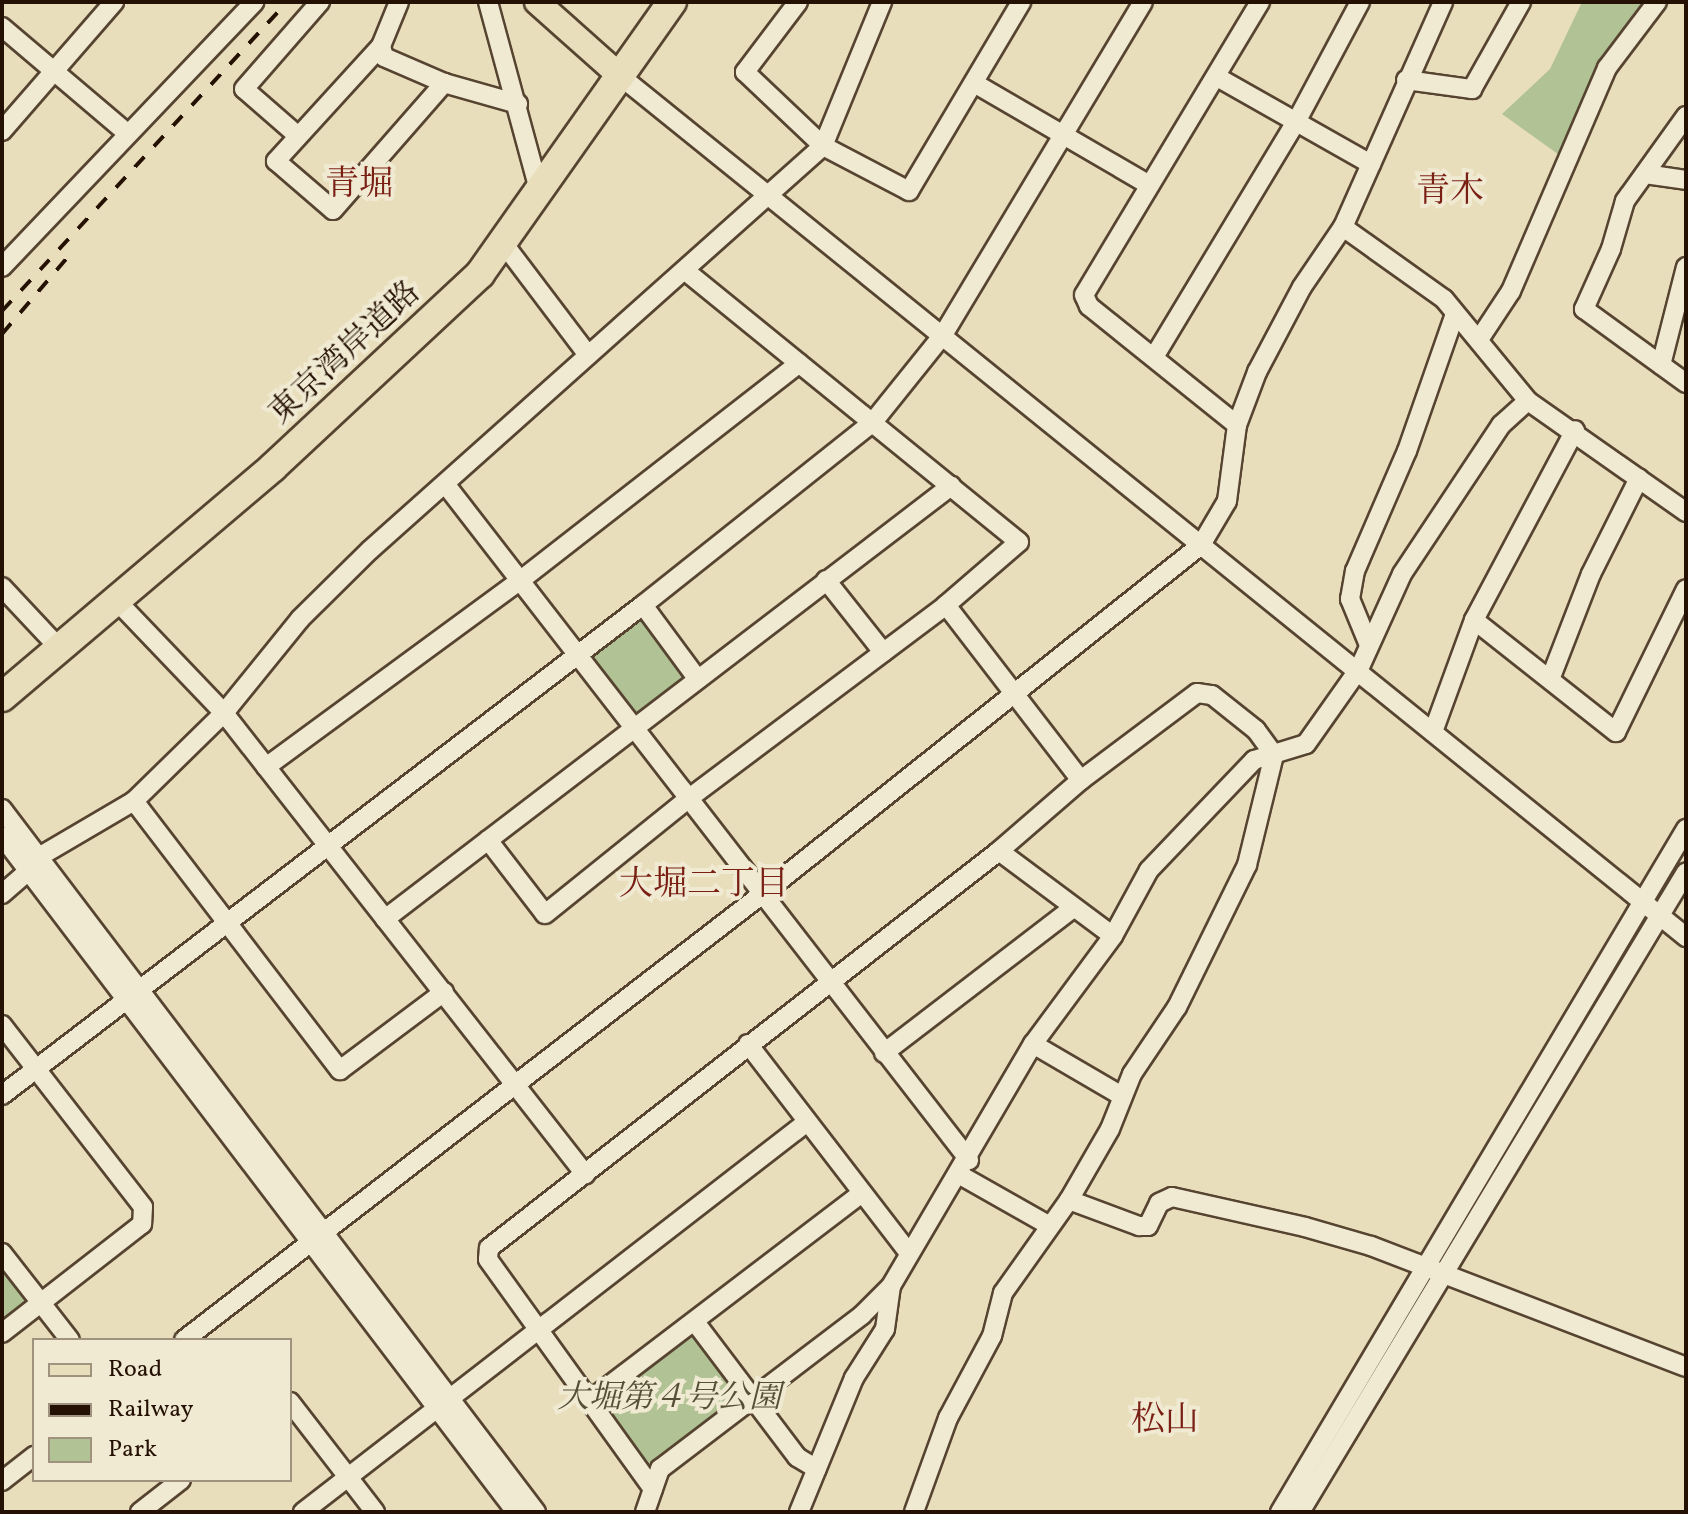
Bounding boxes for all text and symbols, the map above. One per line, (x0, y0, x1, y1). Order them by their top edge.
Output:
district label: 青堀 (325, 166, 393, 206)
district label: 青木 (1416, 173, 1484, 213)
street label: 東京湾岸道路 (263, 274, 429, 434)
district label: 大堀二丁目 (619, 866, 789, 906)
legend (32, 1338, 292, 1482)
text: Road (108, 1353, 162, 1387)
park label: 大堀第４号公園 (557, 1380, 781, 1418)
text: Railway (108, 1393, 194, 1427)
district label: 松山 (1131, 1402, 1199, 1442)
text: Park (108, 1433, 157, 1467)

